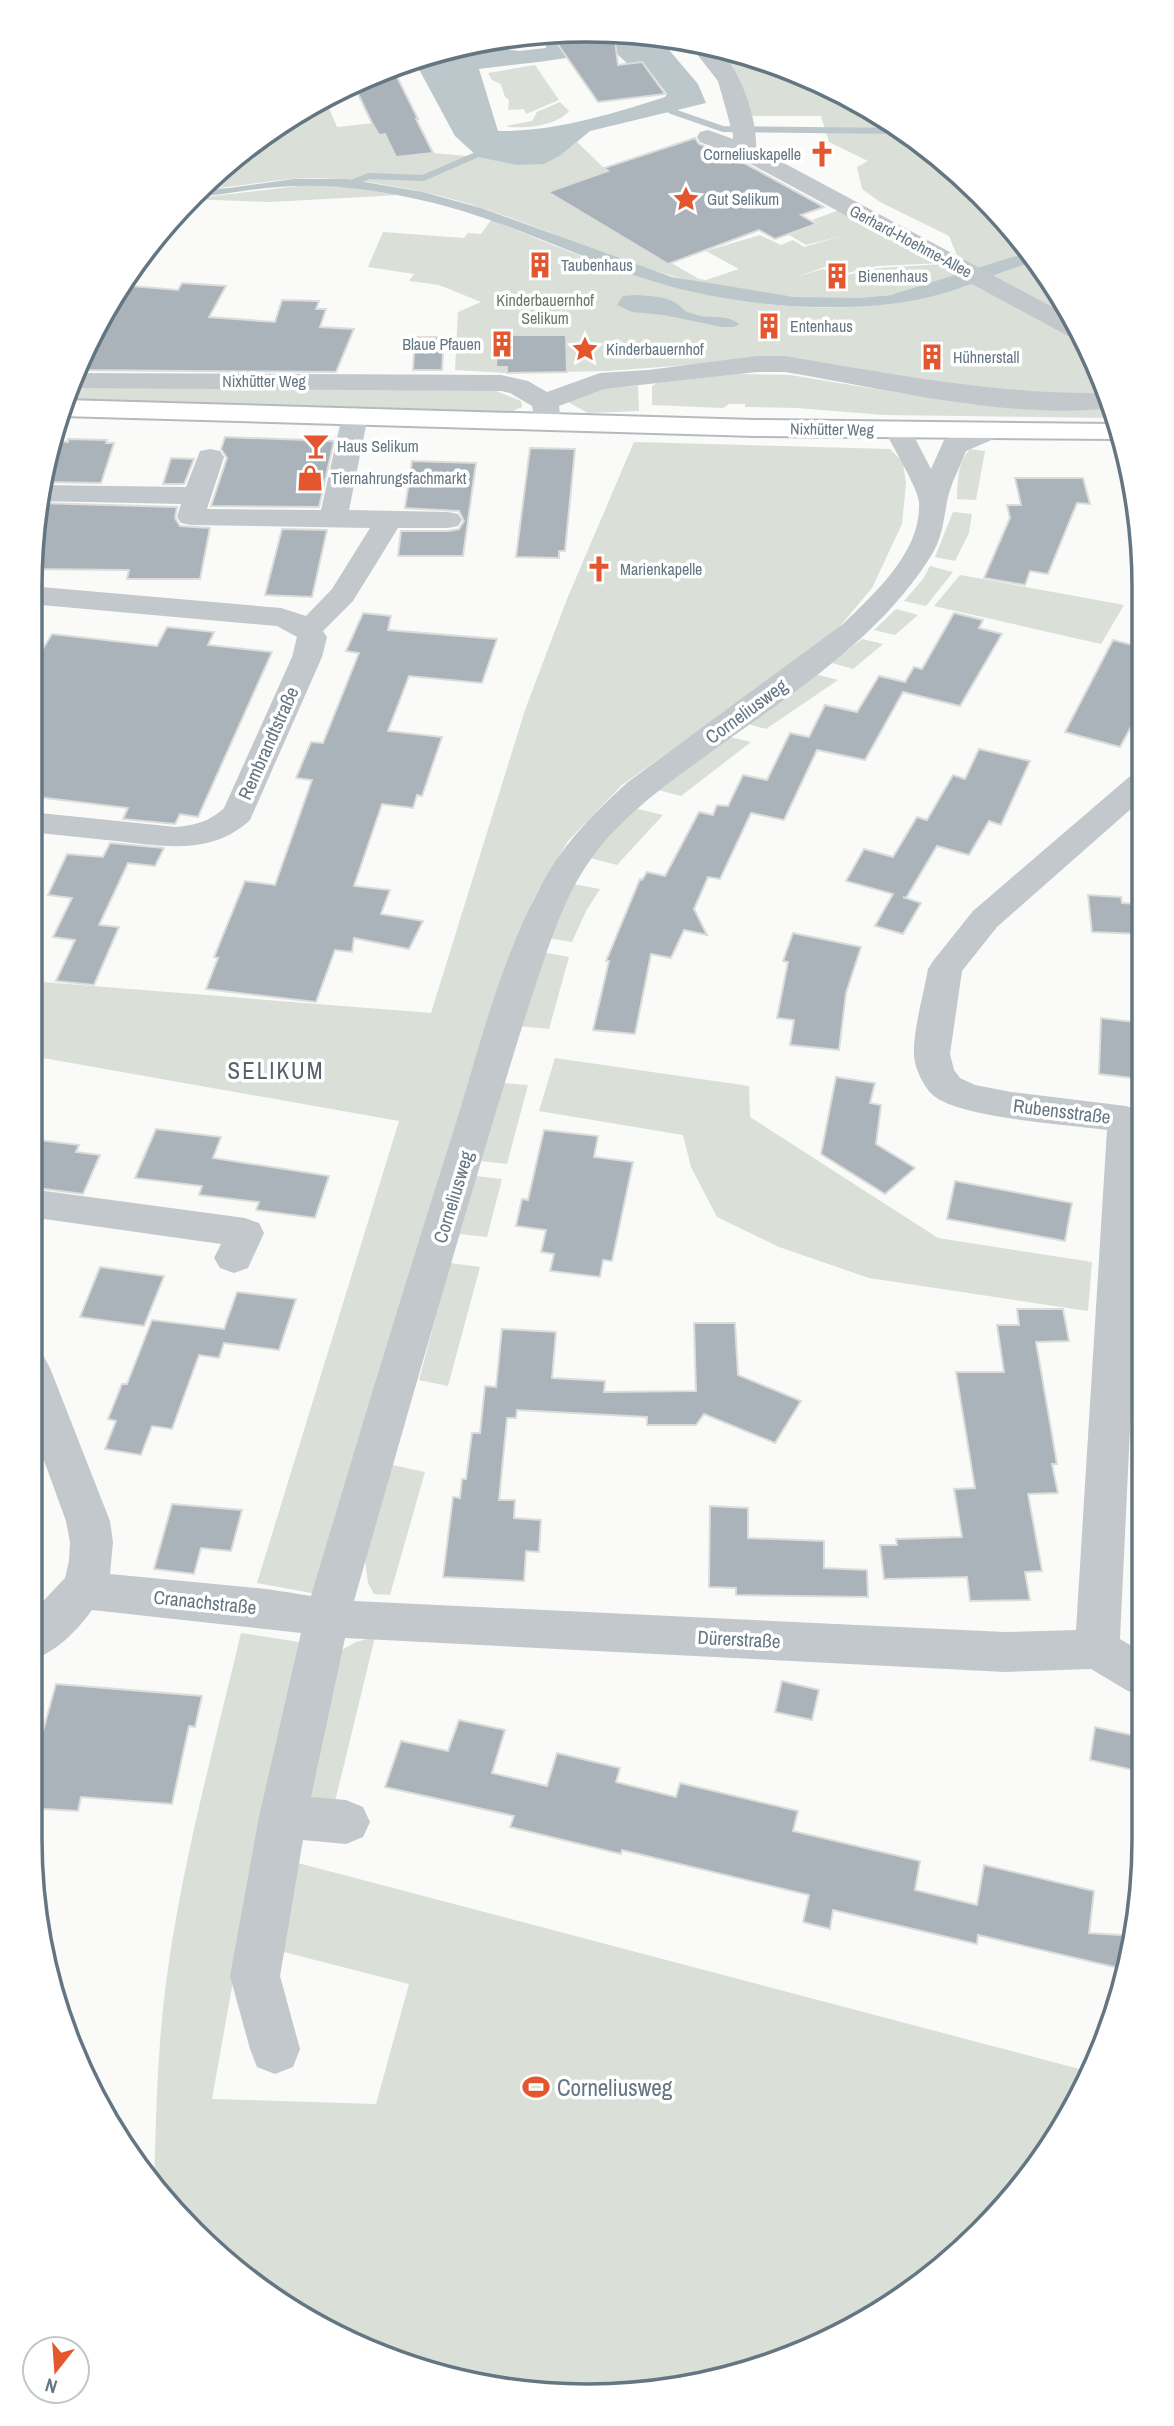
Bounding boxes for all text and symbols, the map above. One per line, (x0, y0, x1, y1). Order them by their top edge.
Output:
church icon: Corneliuskapelle (807, 139, 837, 169)
place label: Corneliuskapelle (703, 143, 801, 165)
place icon: Gut Selikum (671, 184, 701, 214)
place label: Gut Selikum (707, 188, 779, 210)
street label: Gerhard-Hoehme-Allee (846, 199, 976, 283)
building icon: Taubenhaus (525, 250, 555, 280)
place label: Taubenhaus (561, 254, 633, 276)
building icon: Bienenhaus (822, 261, 852, 291)
place label: Bienenhaus (858, 265, 928, 287)
park label: Kinderbauernhof Selikum (496, 289, 594, 329)
building icon: Entenhaus (754, 311, 784, 341)
place label: Entenhaus (790, 315, 853, 337)
building icon: Blaue Pfauen (487, 329, 517, 359)
place label: Blaue Pfauen (402, 333, 481, 355)
place icon: Kinderbauernhof (570, 334, 600, 364)
place label: Kinderbauernhof (606, 338, 704, 360)
building icon: Hühnerstall (917, 342, 947, 372)
place label: Hühnerstall (953, 346, 1019, 368)
street label: Nixhütter Weg (222, 370, 307, 392)
street label: Nixhütter Weg (790, 417, 875, 441)
bar icon: Haus Selikum (301, 431, 331, 461)
place label: Haus Selikum (337, 435, 419, 457)
shop icon: Tiernahrungsfachmarkt (295, 463, 325, 493)
place label: Tiernahrungsfachmarkt (331, 467, 467, 489)
church icon: Marienkapelle (584, 554, 614, 584)
place label: Marienkapelle (620, 558, 702, 580)
street label: Corneliusweg (700, 672, 792, 750)
street label: Rembrandtstraße (231, 682, 305, 804)
district label: SELIKUM (228, 1055, 324, 1086)
street label: Rubensstraße (1012, 1092, 1112, 1130)
street label: Corneliusweg (427, 1147, 479, 1246)
street label: Cranachstraße (152, 1584, 258, 1620)
street label: Dürerstraße (697, 1624, 781, 1654)
sports icon: Corneliusweg (521, 2072, 551, 2102)
place label: Corneliusweg (557, 2072, 673, 2103)
north arrow (21, 2335, 91, 2405)
text: N (42, 2372, 60, 2400)

